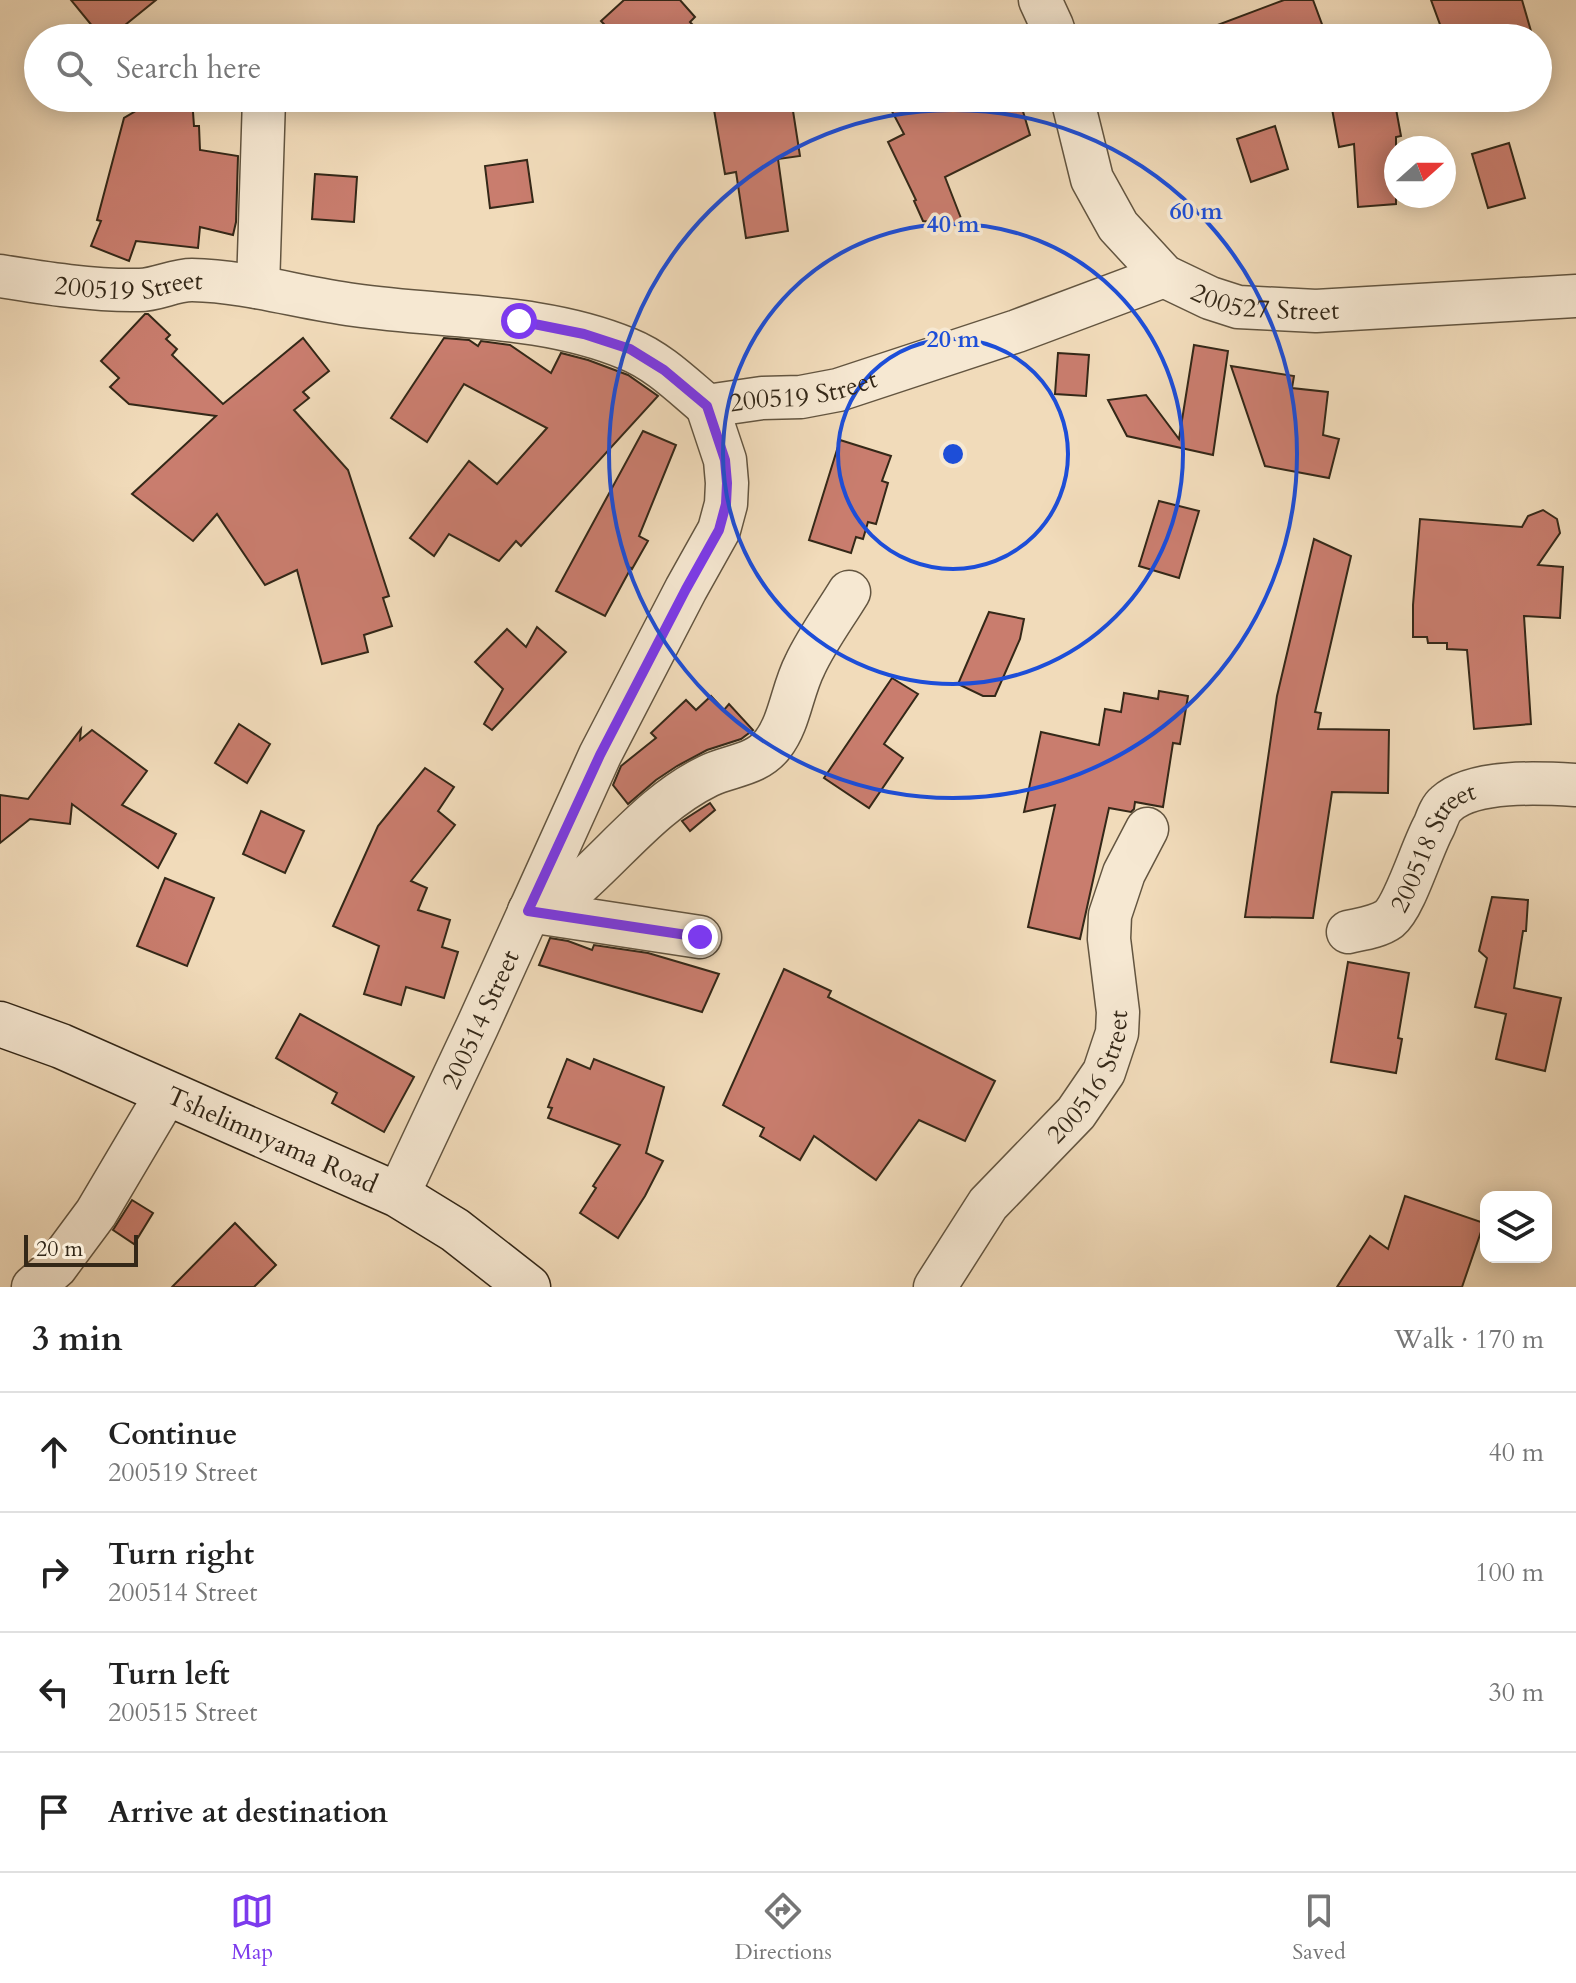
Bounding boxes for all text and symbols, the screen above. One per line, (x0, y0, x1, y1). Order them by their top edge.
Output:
search box (24, 24, 1552, 112)
icon: search (52, 46, 96, 90)
text: Search here (116, 48, 261, 89)
north arrow (1384, 136, 1456, 208)
text: 60 m (1169, 195, 1223, 228)
text: 40 m (926, 208, 980, 241)
street label: 200519 Street (52, 262, 204, 308)
street label: 200527 Street (1185, 274, 1340, 329)
route start (501, 303, 537, 339)
text: 20 m (926, 323, 980, 356)
street label: 200519 Street (727, 361, 881, 420)
centre of rings (939, 440, 967, 468)
street label: 200518 Street (1381, 773, 1480, 918)
route end (682, 919, 718, 955)
street label: 200514 Street (433, 944, 527, 1095)
street label: 200516 Street (1039, 1009, 1136, 1151)
street label: Tshelimnyama Road (162, 1078, 383, 1201)
map controls (1480, 1191, 1552, 1263)
button: layers (1480, 1191, 1552, 1263)
scale bar (24, 1231, 138, 1267)
text: 20 m (36, 1234, 83, 1264)
text: 3 min (32, 1316, 123, 1362)
text: Walk · 170 m (1394, 1322, 1544, 1357)
text: Continue (108, 1414, 237, 1455)
icon: ahead (32, 1430, 76, 1474)
text: 40 m (1488, 1435, 1544, 1470)
text: 200519 Street (108, 1455, 257, 1490)
text: Turn right (108, 1534, 254, 1575)
icon: right (32, 1550, 76, 1594)
text: 100 m (1475, 1555, 1544, 1590)
text: 200514 Street (108, 1575, 257, 1610)
text: Turn left (108, 1654, 230, 1695)
icon: left (32, 1670, 76, 1714)
text: 30 m (1488, 1675, 1544, 1710)
text: 200515 Street (108, 1695, 257, 1730)
icon: arrive (32, 1790, 76, 1834)
text: Arrive at destination (108, 1792, 388, 1833)
tab: Map (230, 1889, 274, 1967)
tab: Directions (735, 1889, 832, 1967)
tab: Saved (1292, 1889, 1346, 1967)

